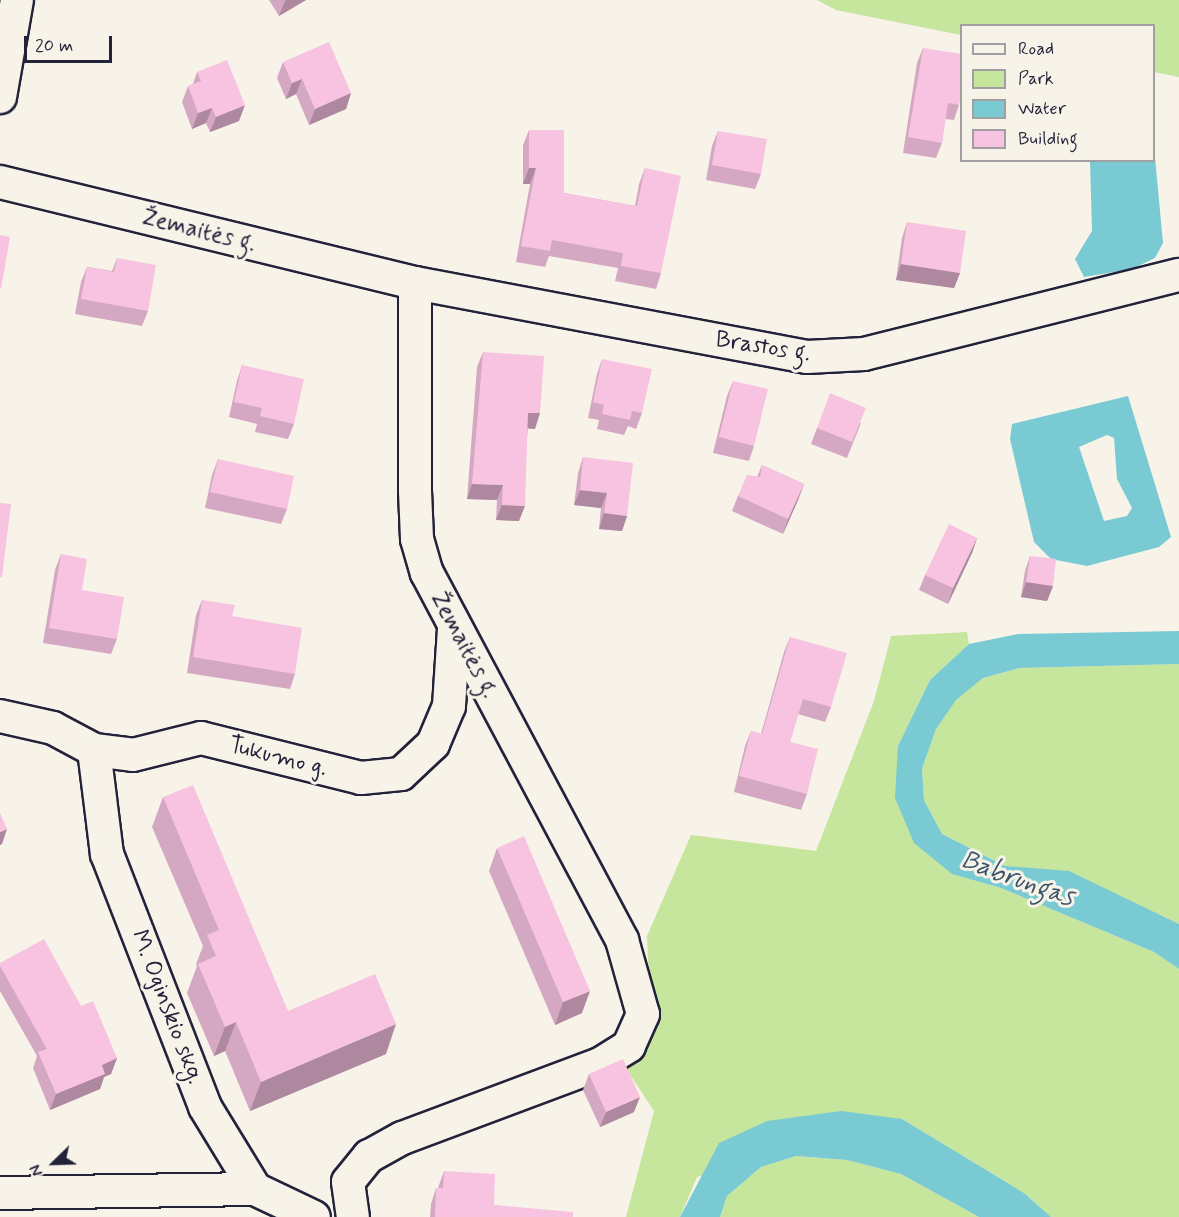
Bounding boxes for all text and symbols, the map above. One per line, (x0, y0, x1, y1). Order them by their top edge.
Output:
scale bar (27, 24, 116, 62)
legend (960, 24, 1155, 162)
text: 20 m (35, 34, 73, 58)
text: Road (1018, 37, 1054, 61)
text: Park (1018, 67, 1054, 91)
text: Water (1018, 97, 1066, 121)
text: Building (1018, 127, 1078, 151)
street label: Žemaitės g. (140, 203, 258, 259)
street label: Brastos g. (714, 325, 812, 369)
street label: Žemaitės g. (424, 587, 504, 703)
street label: Tukumo g. (226, 731, 330, 783)
water label: Babrungas (956, 845, 1078, 915)
street label: M. Oginskio skg. (124, 926, 210, 1088)
north arrow (24, 1133, 84, 1193)
text: N (25, 1161, 49, 1179)

